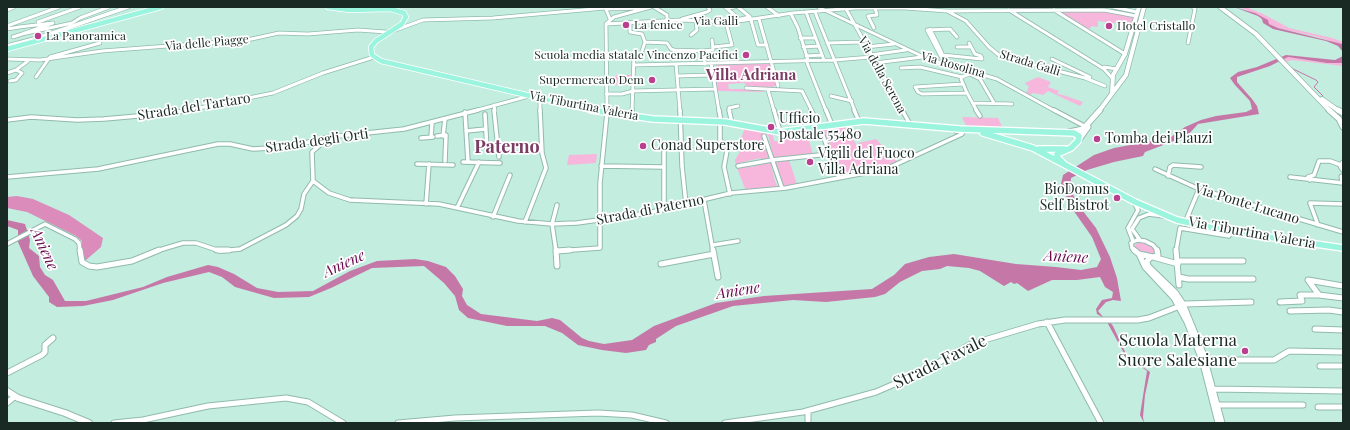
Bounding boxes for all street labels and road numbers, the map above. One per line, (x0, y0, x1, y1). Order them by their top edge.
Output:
street label: Via Galli (694, 14, 738, 28)
street label: Via delle Piagge (165, 32, 249, 54)
street label: Via della Serena (855, 34, 909, 116)
street label: Strada Galli (998, 47, 1062, 79)
street label: Via Rosolina (919, 49, 987, 81)
street label: Via Tiburtina Valeria (528, 88, 640, 124)
street label: Strada del Tartaro (136, 90, 252, 124)
street label: Strada degli Orti (264, 125, 370, 157)
street label: Via Ponte Lucano (1193, 180, 1301, 228)
street label: Strada di Paterno (595, 191, 705, 229)
street label: Via Tiburtina Valeria (1187, 214, 1317, 252)
street label: Strada Favale (890, 331, 990, 393)

